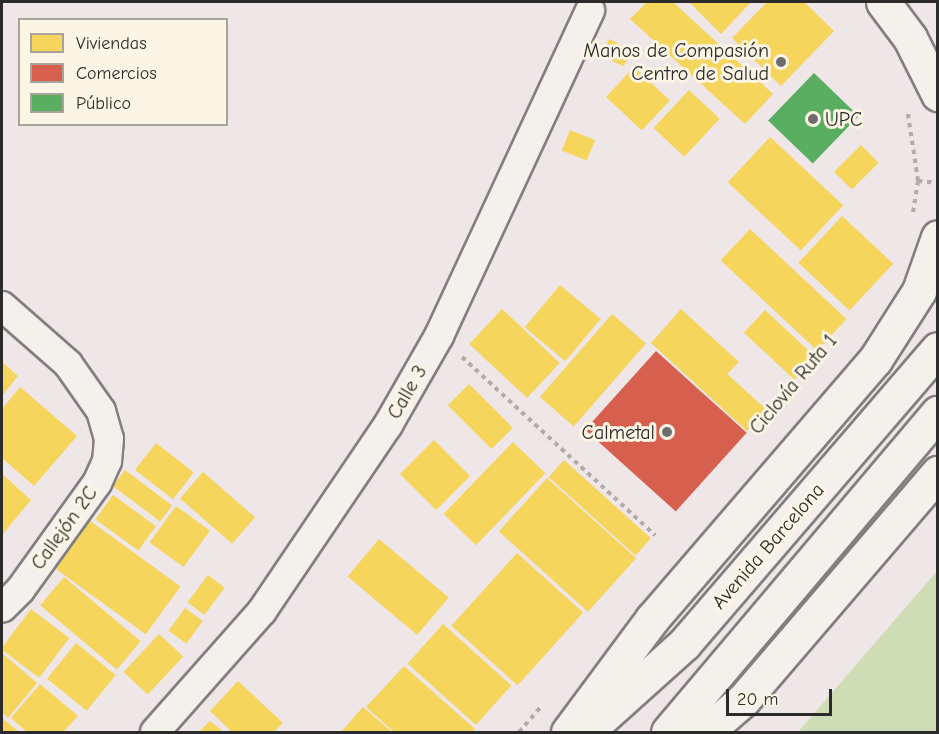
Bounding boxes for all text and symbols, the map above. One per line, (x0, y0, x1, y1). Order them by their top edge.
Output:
legend (18, 18, 228, 126)
text: Viviendas (76, 33, 147, 54)
place label: Manos de Compasión Centro de Salud (583, 39, 769, 86)
marker: Manos de Compasión Centro de Salud (774, 55, 788, 69)
text: Comercios (76, 63, 157, 84)
text: Público (76, 93, 131, 114)
place label: UPC (825, 107, 862, 131)
marker: UPC (806, 112, 820, 126)
street label: Ciclovía Ruta 1 (744, 329, 842, 439)
street label: Calle 3 (382, 361, 432, 423)
place label: Calmetal (582, 420, 655, 444)
marker: Calmetal (660, 425, 674, 439)
street label: Avenida Barcelona (707, 478, 829, 614)
street label: Callejón 2C (26, 482, 102, 574)
scale bar (729, 677, 836, 715)
text: 20 m (737, 689, 778, 710)

